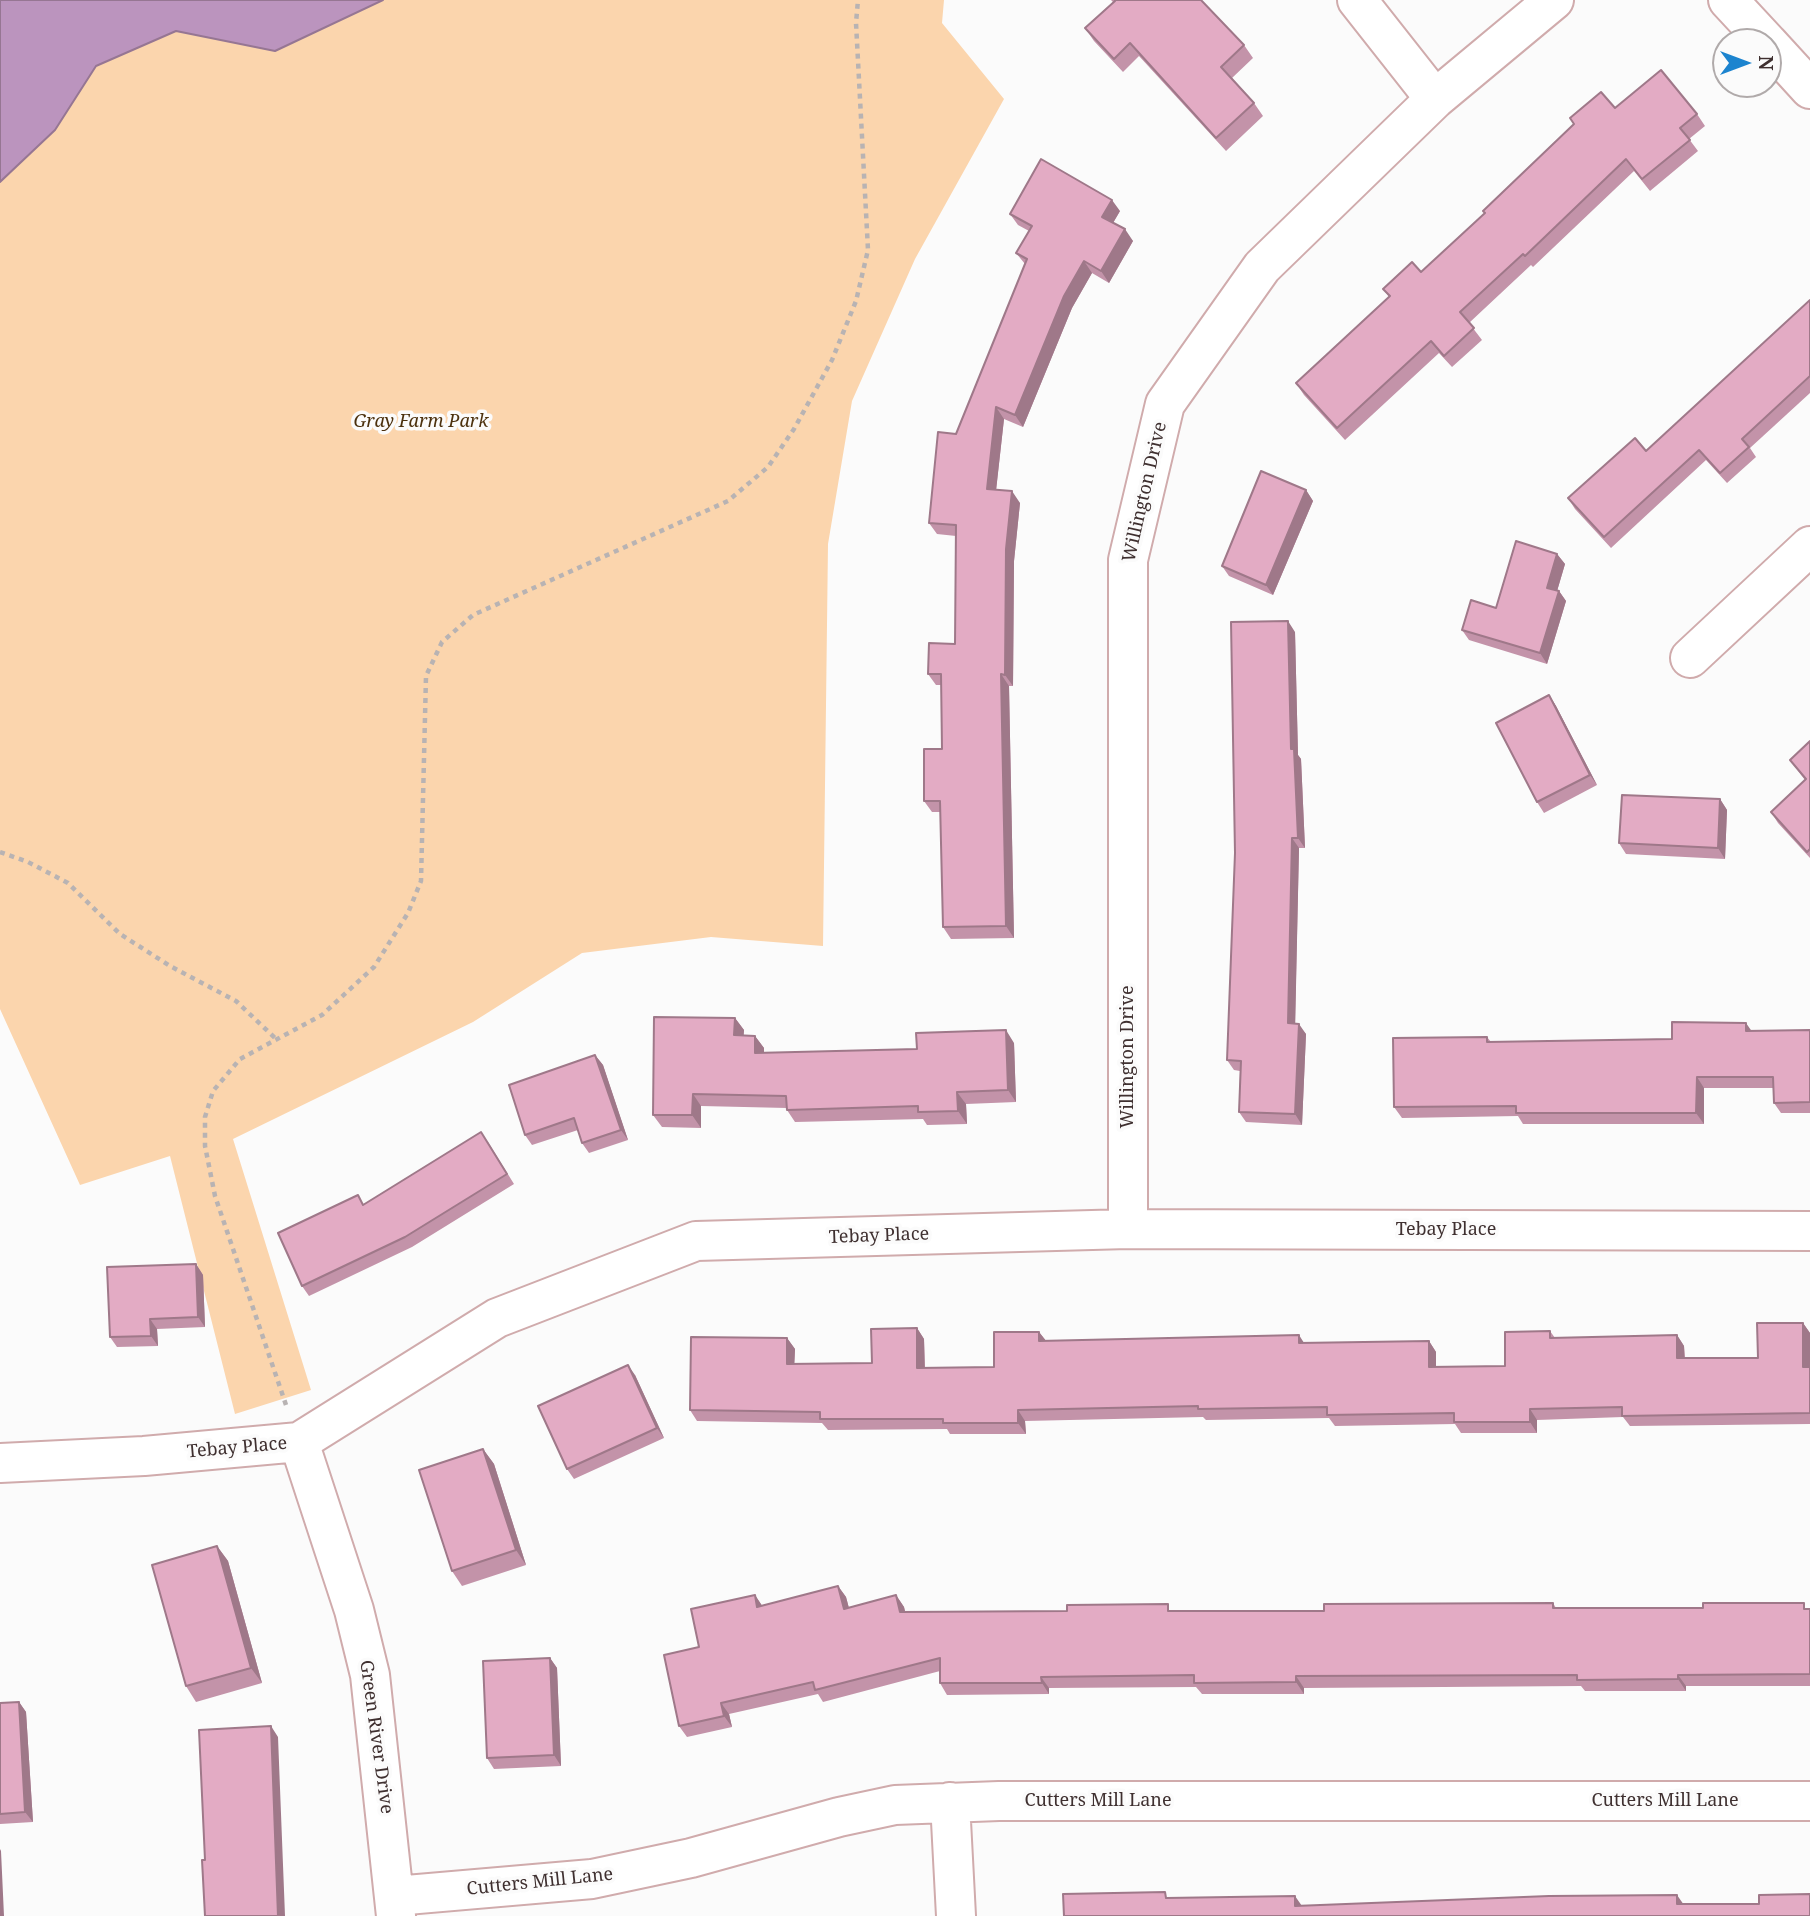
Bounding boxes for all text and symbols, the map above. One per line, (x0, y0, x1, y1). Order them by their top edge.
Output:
north arrow (1712, 28, 1782, 98)
text: N (1753, 56, 1779, 70)
park label: Gray Farm Park (354, 411, 488, 433)
street label: Willington Drive (1118, 420, 1172, 564)
street label: Willington Drive (1117, 985, 1139, 1129)
street label: Tebay Place (1396, 1219, 1496, 1241)
street label: Tebay Place (828, 1223, 930, 1249)
street label: Tebay Place (186, 1433, 288, 1463)
street label: Green River Drive (355, 1659, 397, 1815)
street label: Cutters Mill Lane (1024, 1790, 1172, 1812)
street label: Cutters Mill Lane (1591, 1790, 1739, 1812)
street label: Cutters Mill Lane (466, 1864, 614, 1900)

